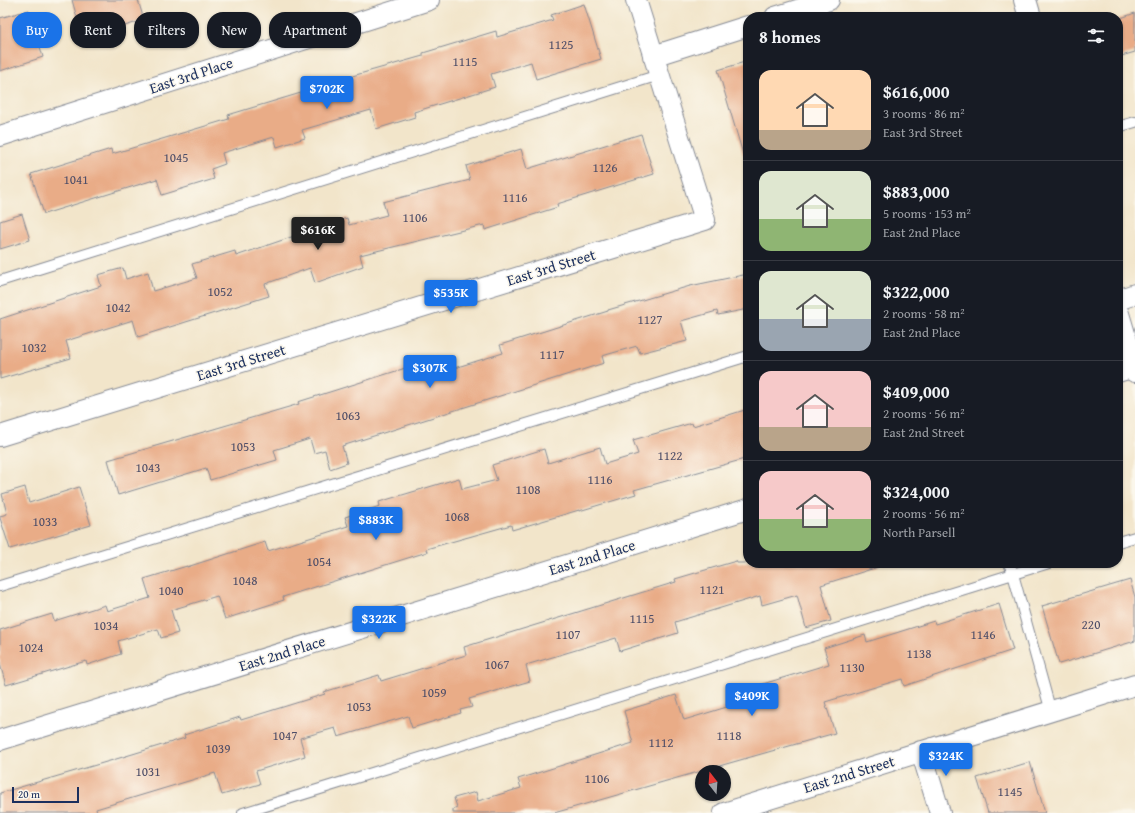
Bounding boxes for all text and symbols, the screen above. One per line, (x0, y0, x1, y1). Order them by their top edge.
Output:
chip: Buy (12, 12, 62, 48)
chip: Rent (70, 12, 126, 48)
chip: Filters (134, 12, 199, 48)
chip: New (207, 12, 261, 48)
chip: Apartment (269, 12, 361, 48)
text: 8 homes (759, 24, 821, 49)
icon: filters (1085, 25, 1107, 47)
house number: 1125 (548, 35, 574, 54)
street label: East 3rd Place (146, 52, 236, 98)
house number: 1115 (452, 52, 478, 71)
pin: $702K (299, 76, 355, 110)
text: $702K (309, 79, 345, 98)
text: $616,000 (883, 79, 949, 104)
icon: home (791, 86, 839, 134)
text: 3 rooms · 86 m² (883, 104, 965, 123)
text: East 3rd Street (883, 123, 963, 142)
house number: 1045 (163, 148, 189, 167)
house number: 1126 (592, 158, 618, 177)
house number: 1041 (63, 170, 89, 189)
text: $883,000 (883, 179, 949, 204)
icon: home (791, 187, 839, 235)
house number: 1116 (502, 188, 528, 207)
text: 5 rooms · 153 m² (883, 204, 971, 223)
house number: 1106 (402, 208, 428, 227)
pin: $616K (290, 217, 346, 251)
text: $616K (300, 220, 336, 239)
text: East 2nd Place (883, 223, 960, 242)
street label: East 3rd Street (504, 243, 599, 290)
text: $322,000 (883, 279, 949, 304)
pin: $535K (423, 280, 479, 314)
house number: 1052 (207, 282, 233, 301)
text: $535K (433, 283, 469, 302)
icon: home (791, 287, 839, 335)
house number: 1042 (105, 298, 131, 317)
text: 2 rooms · 58 m² (883, 304, 965, 323)
house number: 1127 (637, 310, 663, 329)
text: East 2nd Place (883, 323, 960, 342)
house number: 1032 (21, 338, 47, 357)
street label: East 3rd Street (194, 338, 289, 385)
house number: 1117 (539, 345, 565, 364)
pin: $307K (402, 355, 458, 389)
text: $307K (412, 358, 448, 377)
text: $409,000 (883, 379, 949, 404)
icon: home (791, 387, 839, 435)
text: 2 rooms · 56 m² (883, 404, 965, 423)
house number: 1063 (335, 406, 361, 425)
text: East 2nd Street (883, 423, 965, 442)
house number: 1053 (230, 437, 256, 456)
house number: 1122 (657, 446, 683, 465)
house number: 1043 (135, 458, 161, 477)
house number: 1116 (587, 470, 613, 489)
text: $324,000 (883, 479, 949, 504)
house number: 1108 (515, 480, 541, 499)
icon: home (791, 487, 839, 535)
text: 2 rooms · 56 m² (883, 504, 965, 523)
pin: $883K (348, 507, 404, 541)
house number: 1068 (444, 507, 470, 526)
text: $883K (358, 510, 394, 529)
house number: 1033 (32, 512, 58, 531)
text: North Parsell (883, 523, 955, 542)
street label: East 2nd Place (546, 534, 638, 580)
house number: 1054 (306, 552, 332, 571)
house number: 1048 (232, 571, 258, 590)
house number: 1121 (699, 580, 725, 599)
house number: 1040 (158, 581, 184, 600)
pin: $322K (351, 606, 407, 640)
text: $322K (361, 609, 397, 628)
house number: 1115 (629, 609, 655, 628)
house number: 220 (1082, 615, 1100, 634)
house number: 1034 (93, 616, 119, 635)
house number: 1107 (555, 625, 581, 644)
house number: 1146 (970, 625, 996, 644)
street label: East 2nd Place (236, 630, 328, 676)
house number: 1024 (18, 638, 44, 657)
house number: 1138 (906, 644, 932, 663)
house number: 1067 (484, 655, 510, 674)
house number: 1130 (839, 658, 865, 677)
house number: 1059 (421, 683, 447, 702)
pin: $409K (724, 683, 780, 717)
text: $409K (734, 686, 770, 705)
house number: 1053 (346, 697, 372, 716)
house number: 1047 (272, 726, 298, 745)
house number: 1118 (716, 726, 742, 745)
house number: 1112 (648, 733, 674, 752)
house number: 1039 (205, 739, 231, 758)
pin: $324K (918, 743, 974, 777)
text: $324K (928, 746, 964, 765)
street label: East 2nd Street (801, 750, 898, 798)
house number: 1031 (135, 762, 161, 781)
north arrow (695, 765, 731, 801)
map controls (695, 765, 731, 801)
house number: 1106 (584, 769, 610, 788)
house number: 1145 (997, 782, 1023, 801)
scale bar (12, 785, 79, 804)
text: 20 m (18, 786, 40, 802)

